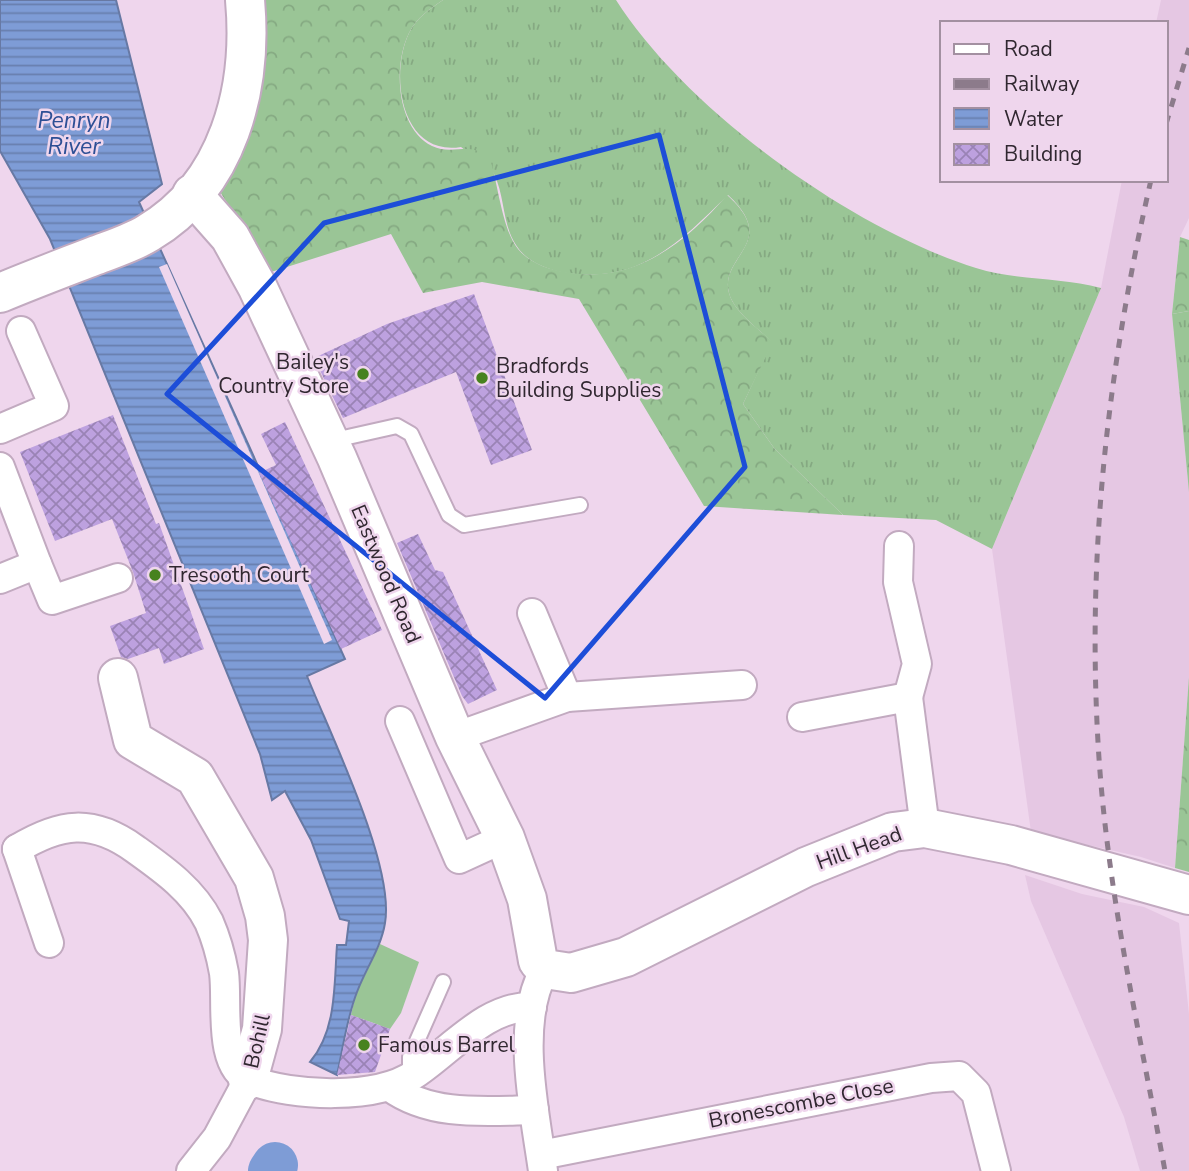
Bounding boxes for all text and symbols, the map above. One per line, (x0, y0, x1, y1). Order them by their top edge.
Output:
legend (940, 21, 1168, 182)
text: Road (1004, 35, 1053, 63)
text: Railway (1004, 70, 1079, 98)
water label: Penryn River (37, 105, 111, 162)
text: Water (1004, 105, 1063, 133)
text: Building (1004, 140, 1082, 168)
place label: Bailey's Country Store (218, 348, 349, 400)
place label: Bradfords Building Supplies (496, 352, 661, 404)
marker: Bailey's Country Store (355, 366, 371, 382)
marker: Bradfords Building Supplies (474, 370, 490, 386)
street label: Eastwood Road (344, 500, 428, 648)
place label: Tresooth Court (169, 561, 310, 589)
marker: Tresooth Court (147, 567, 163, 583)
street label: Hill Head (812, 820, 906, 876)
street label: Bohill (237, 1010, 277, 1071)
place label: Famous Barrel (378, 1031, 516, 1059)
marker: Famous Barrel (356, 1037, 372, 1053)
street label: Bronescombe Close (706, 1071, 896, 1135)

